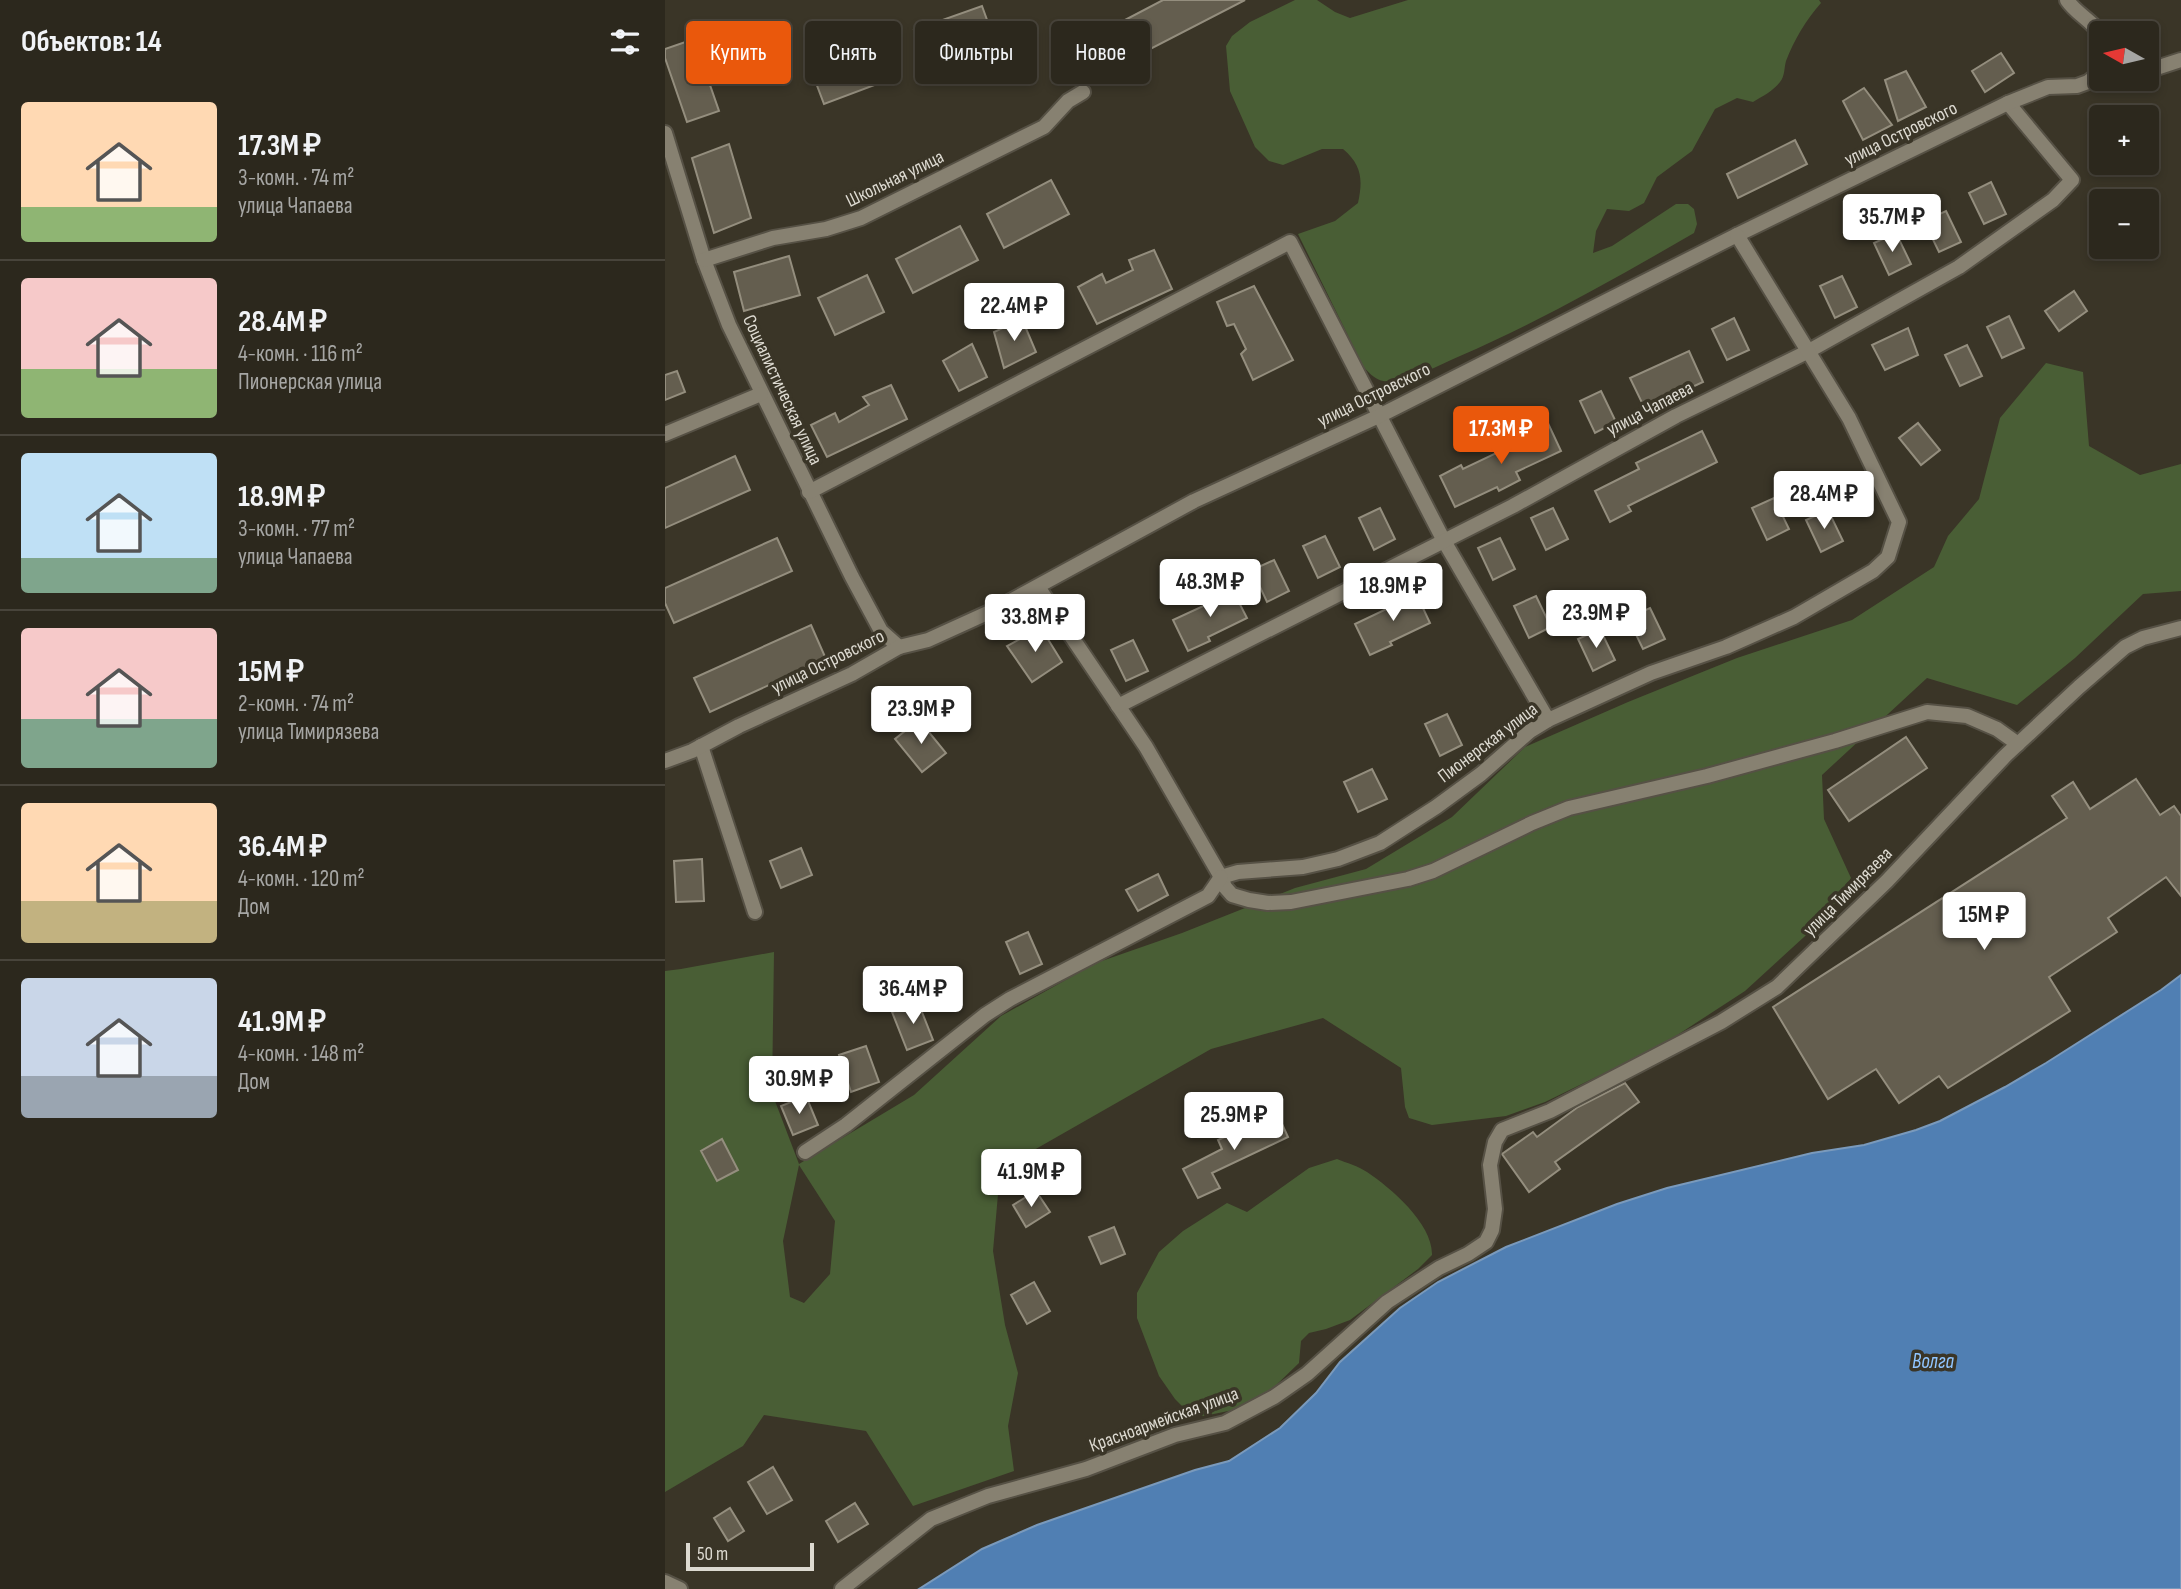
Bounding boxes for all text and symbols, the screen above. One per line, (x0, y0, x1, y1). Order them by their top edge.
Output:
chip: Купить (686, 21, 791, 84)
chip: Снять (805, 21, 901, 84)
chip: Фильтры (915, 21, 1037, 84)
chip: Новое (1051, 21, 1150, 84)
north arrow (2089, 21, 2159, 91)
map controls (2089, 21, 2159, 259)
icon: filters (606, 23, 644, 61)
text: Объектов: 14 (21, 24, 162, 60)
street label: улица Островского (1841, 97, 1961, 171)
button: + (2089, 105, 2159, 175)
text: 17.3M ₽ (238, 128, 321, 164)
icon: home (77, 130, 161, 214)
street label: Школьная улица (842, 145, 948, 213)
text: 3-комн. · 74 m² (238, 164, 354, 192)
button: − (2089, 189, 2159, 259)
text: улица Чапаева (238, 192, 353, 220)
pin: 35.7M ₽ (1827, 194, 1957, 254)
text: 35.7M ₽ (1859, 203, 1925, 231)
pin: 22.4M ₽ (949, 284, 1079, 343)
text: 22.4M ₽ (980, 292, 1048, 320)
text: 28.4M ₽ (238, 304, 327, 340)
icon: home (77, 306, 161, 390)
street label: Социалистическая улица (737, 311, 827, 469)
text: 4-комн. · 116 m² (238, 340, 363, 368)
street label: улица Островского (1314, 358, 1434, 432)
text: Пионерская улица (238, 368, 382, 396)
street label: улица Чапаева (1603, 377, 1697, 441)
pin: 17.3M ₽ (1436, 406, 1566, 466)
text: 17.3M ₽ (1469, 415, 1533, 443)
pin: 28.4M ₽ (1759, 472, 1889, 531)
text: 18.9M ₽ (238, 479, 326, 515)
text: 28.4M ₽ (1790, 480, 1858, 508)
icon: home (77, 481, 161, 565)
text: 3-комн. · 77 m² (238, 515, 355, 543)
text: улица Чапаева (238, 543, 353, 571)
pin: 48.3M ₽ (1145, 560, 1275, 619)
pin: 18.9M ₽ (1328, 564, 1458, 623)
text: 48.3M ₽ (1176, 568, 1244, 596)
text: 18.9M ₽ (1359, 572, 1427, 600)
pin: 23.9M ₽ (1531, 590, 1661, 650)
pin: 33.8M ₽ (970, 594, 1100, 654)
text: 23.9M ₽ (1562, 599, 1630, 627)
text: 33.8M ₽ (1001, 603, 1069, 631)
street label: улица Островского (768, 625, 888, 699)
text: 15M ₽ (238, 654, 304, 690)
icon: home (77, 656, 161, 740)
pin: 23.9M ₽ (856, 686, 986, 746)
text: 2-комн. · 74 m² (238, 690, 354, 718)
text: 23.9M ₽ (887, 695, 955, 723)
street label: Пионерская улица (1434, 698, 1542, 788)
text: улица Тимирязева (238, 718, 379, 746)
text: 36.4M ₽ (238, 829, 327, 865)
icon: home (77, 831, 161, 915)
street label: улица Тимирязева (1799, 843, 1897, 941)
text: 4-комн. · 120 m² (238, 865, 365, 893)
pin: 15M ₽ (1935, 892, 2033, 952)
text: Дом (238, 893, 270, 921)
text: 15M ₽ (1959, 901, 2009, 929)
pin: 36.4M ₽ (848, 967, 978, 1026)
text: 36.4M ₽ (879, 975, 947, 1003)
text: 41.9M ₽ (238, 1004, 326, 1040)
icon: home (77, 1006, 161, 1090)
text: 4-комн. · 148 m² (238, 1040, 365, 1068)
pin: 30.9M ₽ (734, 1056, 864, 1116)
text: 30.9M ₽ (765, 1065, 833, 1093)
text: Дом (238, 1068, 270, 1096)
pin: 25.9M ₽ (1169, 1092, 1299, 1152)
text: 25.9M ₽ (1200, 1101, 1268, 1129)
pin: 41.9M ₽ (966, 1150, 1096, 1209)
text: 41.9M ₽ (997, 1158, 1065, 1186)
water label: Волга (1912, 1349, 1954, 1374)
street label: Красноармейская улица (1086, 1382, 1242, 1458)
scale bar (686, 1540, 814, 1572)
text: 50 m (697, 1543, 728, 1566)

